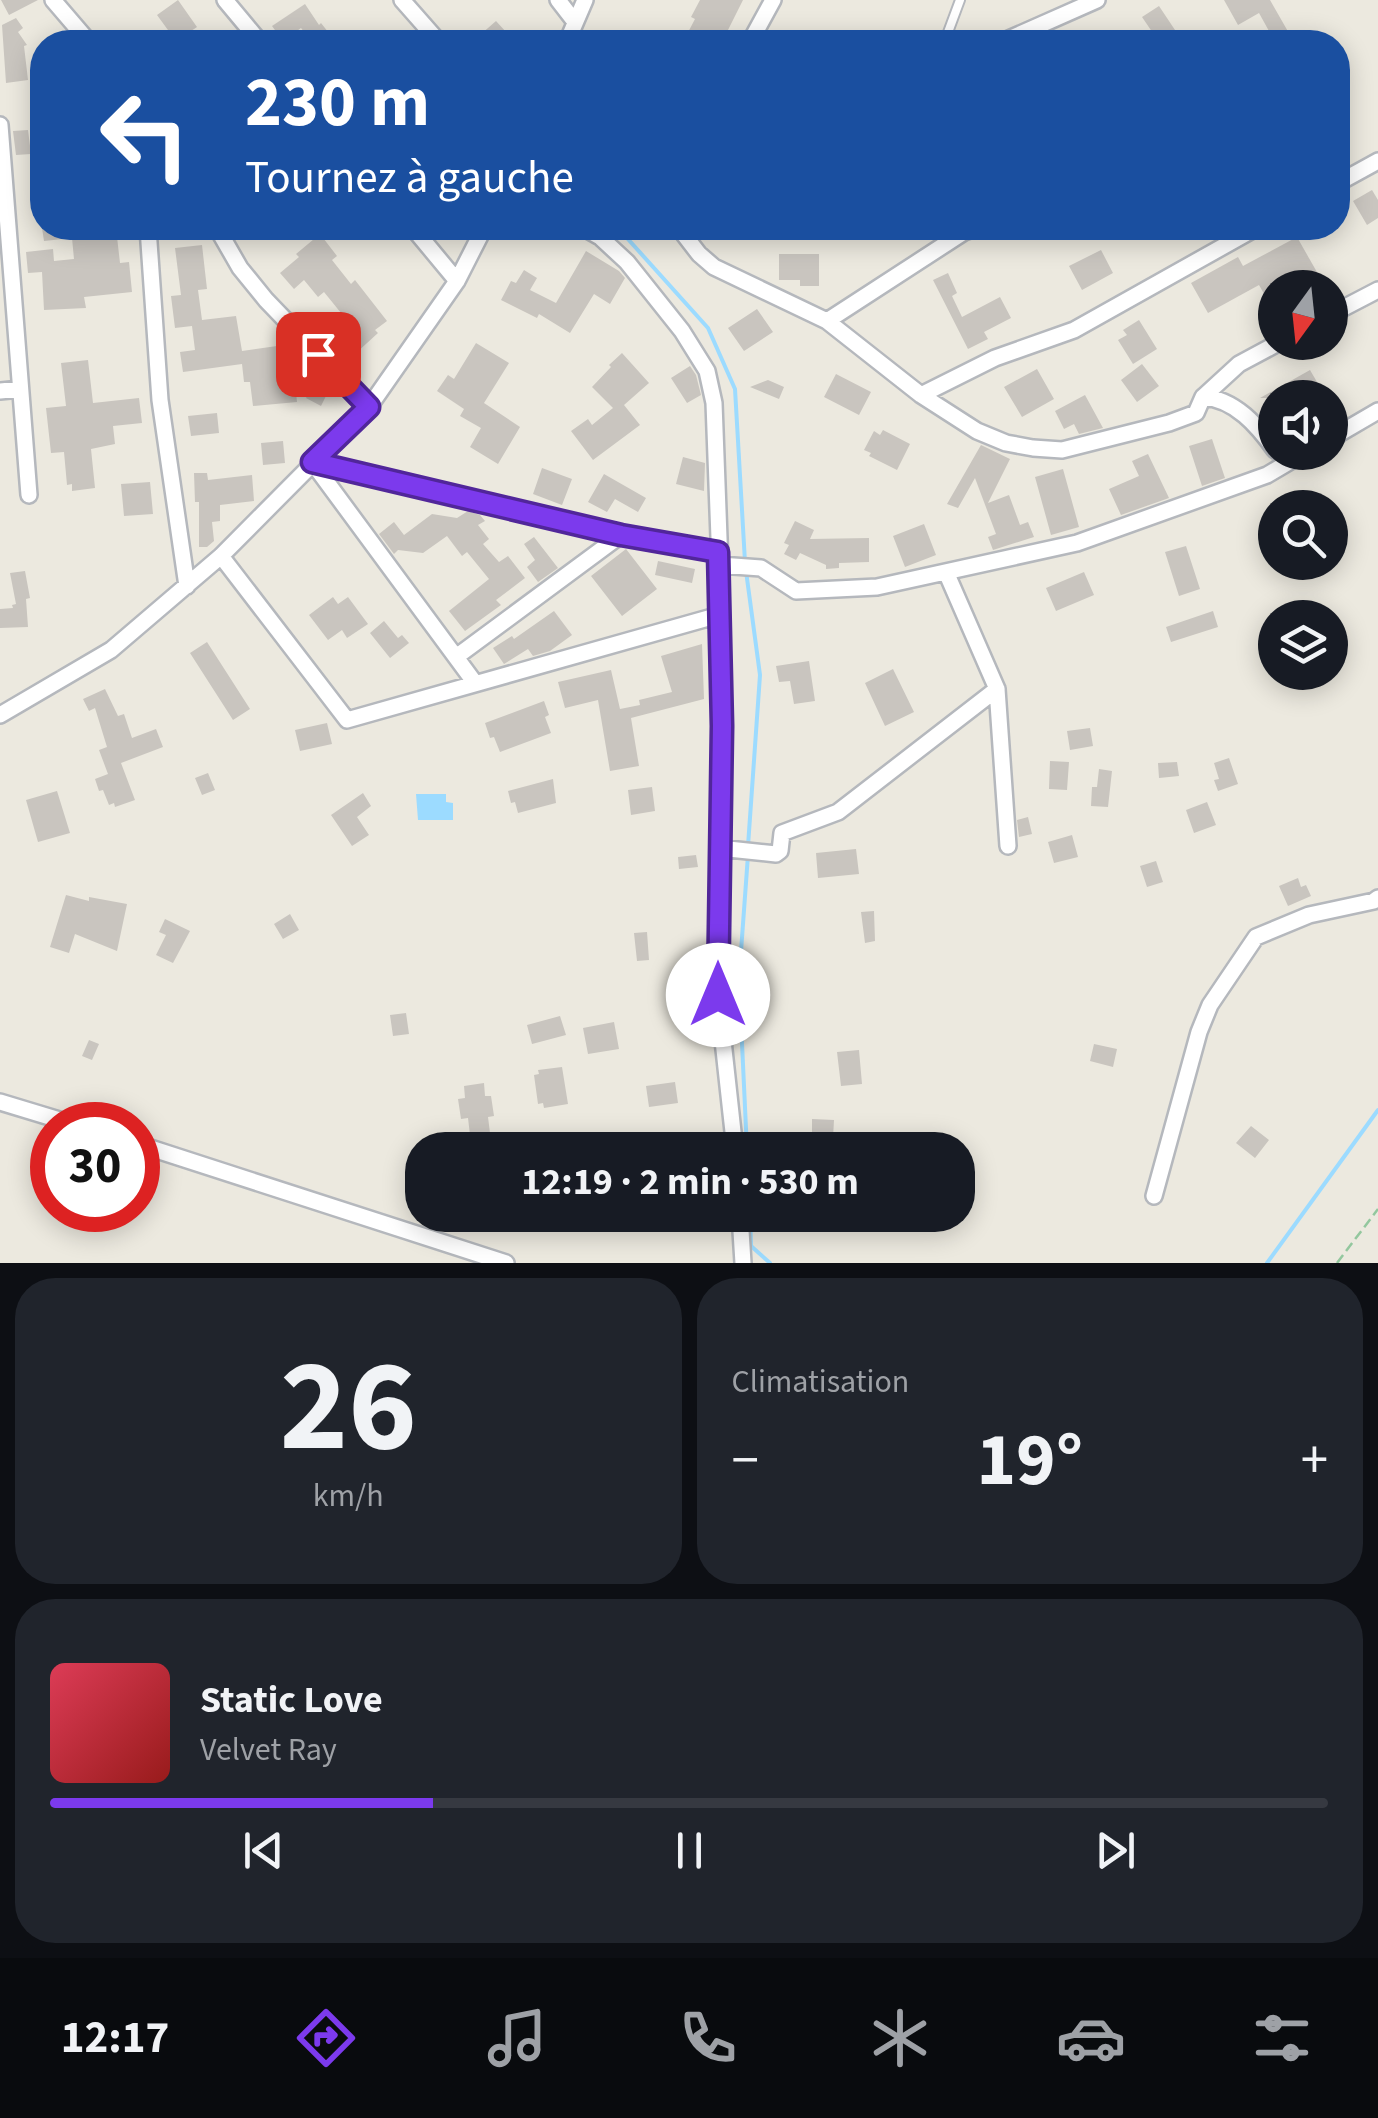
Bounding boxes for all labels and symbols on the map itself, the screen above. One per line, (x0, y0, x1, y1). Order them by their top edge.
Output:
north arrow (1258, 270, 1348, 360)
pin (276, 312, 361, 397)
position arrow (666, 943, 770, 1047)
speed limit sign: 30 (30, 1102, 160, 1232)

